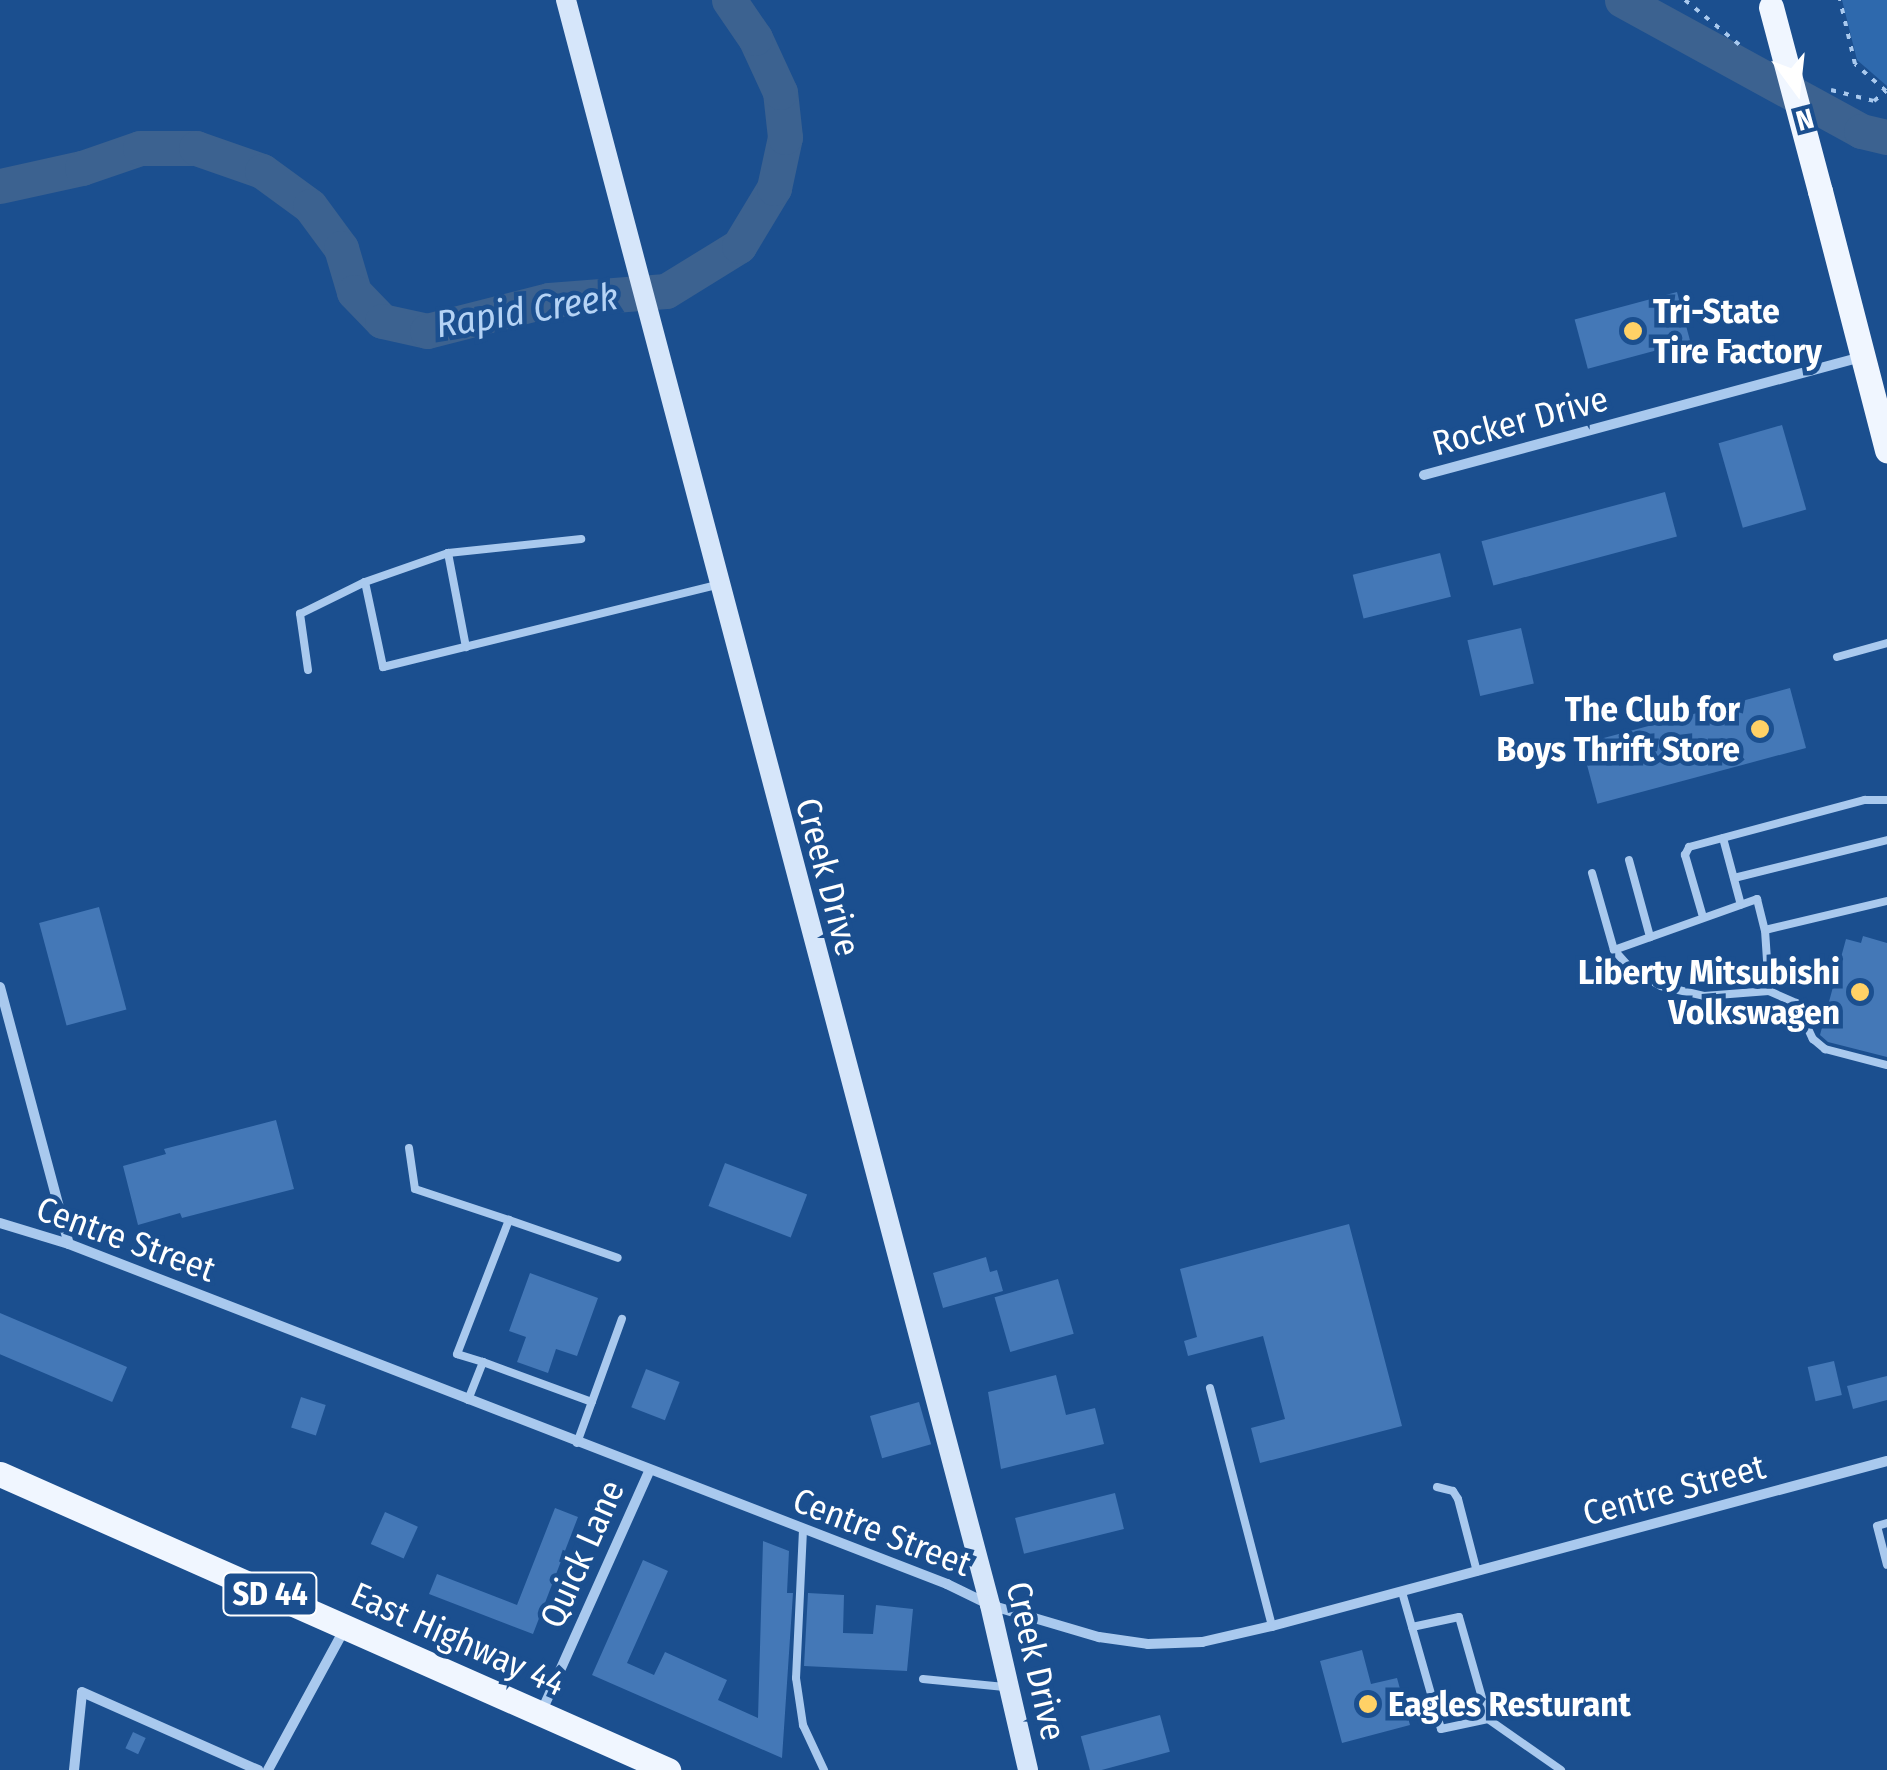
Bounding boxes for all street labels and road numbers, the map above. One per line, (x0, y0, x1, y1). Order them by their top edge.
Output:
street label: Rocker Drive (1428, 377, 1612, 465)
street label: Creek Drive (787, 793, 869, 961)
street label: Centre Street (31, 1187, 221, 1291)
street label: Centre Street (1578, 1446, 1770, 1534)
street label: Quick Lane (531, 1474, 633, 1634)
street label: Centre Street (787, 1479, 977, 1585)
road number: SD 44 (220, 1567, 320, 1621)
street label: East Highway 44 (345, 1573, 571, 1705)
street label: Creek Drive (997, 1577, 1075, 1745)

